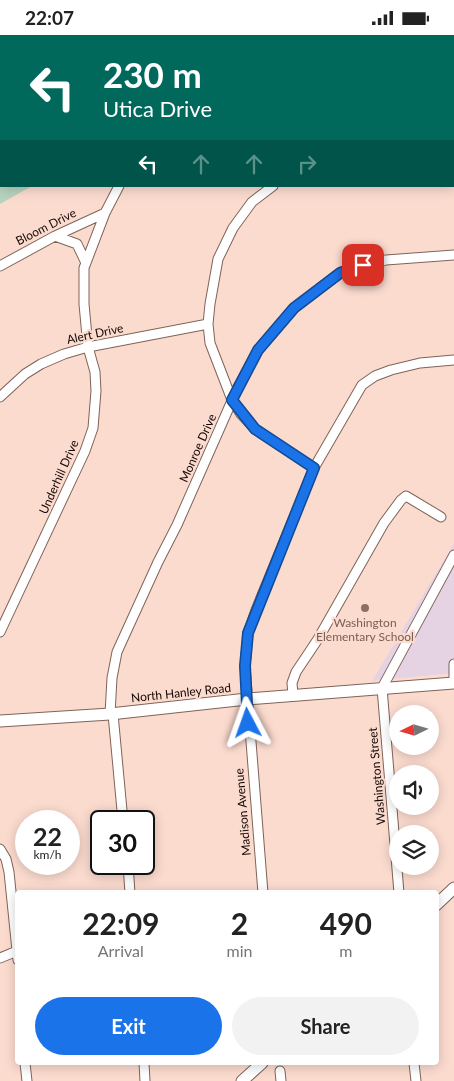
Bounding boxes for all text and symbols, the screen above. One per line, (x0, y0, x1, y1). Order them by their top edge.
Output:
text: 22:07 (25, 6, 74, 29)
text: 230 m (103, 53, 202, 95)
icon: left (20, 55, 85, 120)
text: Utica Drive (103, 95, 212, 122)
icon: left (134, 150, 162, 178)
icon: ahead (187, 150, 215, 178)
icon: ahead (240, 150, 268, 178)
icon: right (293, 150, 321, 178)
street label: Bloom Drive (13, 205, 78, 248)
pin (342, 244, 384, 286)
icon: arrive (349, 251, 377, 279)
street label: Alert Drive (65, 320, 125, 347)
street label: Monroe Drive (176, 411, 219, 484)
street label: Underhill Drive (35, 437, 82, 516)
marker: Washington Elementary School (359, 602, 371, 614)
place label: Washington Elementary School (316, 615, 414, 644)
street label: North Hanley Road (130, 680, 232, 705)
position arrow (221, 696, 273, 748)
north arrow (389, 705, 439, 755)
map controls (389, 705, 439, 875)
street label: Washington Street (365, 726, 388, 825)
button: sound (389, 765, 439, 815)
street label: Madison Avenue (231, 768, 254, 856)
speed limit sign: 30 (90, 810, 155, 875)
text: 22 (33, 821, 62, 851)
button: layers (389, 825, 439, 875)
text: km/h (33, 847, 62, 862)
text: 22:09 (82, 905, 159, 941)
text: 2 (231, 905, 248, 941)
text: 490 (320, 905, 372, 941)
text: Arrival (98, 941, 144, 960)
text: min (227, 941, 253, 960)
text: m (339, 941, 352, 960)
button: Exit (35, 997, 222, 1055)
button: Share (232, 997, 419, 1055)

